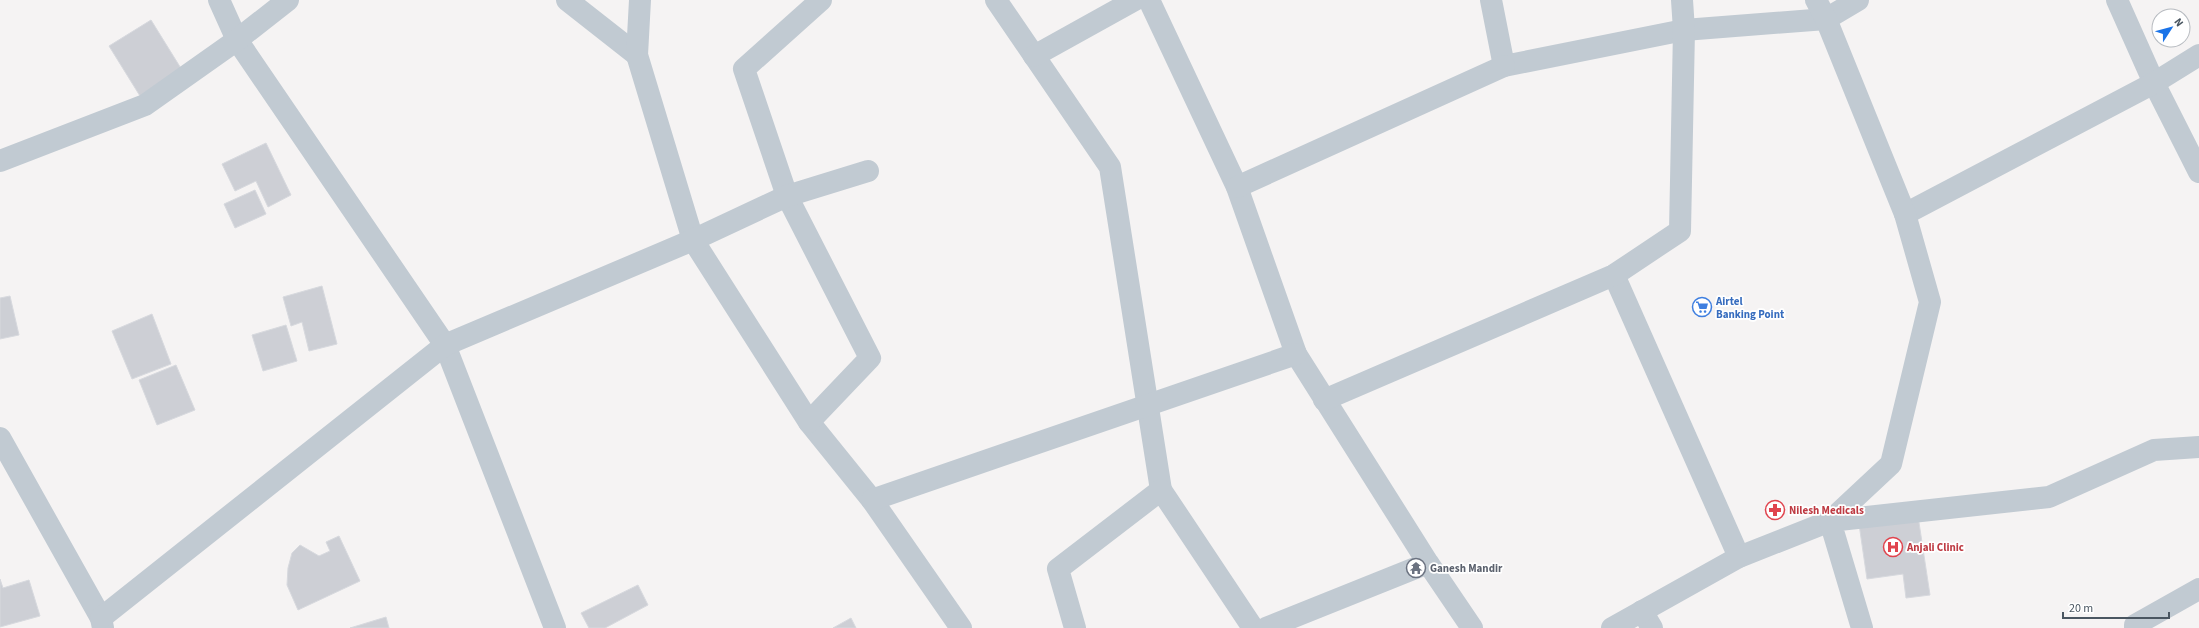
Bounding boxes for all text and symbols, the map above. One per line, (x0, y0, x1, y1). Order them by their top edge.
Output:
north arrow (2151, 8, 2191, 48)
text: N (2170, 15, 2187, 30)
place label: Airtel Banking Point (1715, 294, 1785, 322)
supermarket icon: Airtel Banking Point (1691, 296, 1713, 318)
pharmacy icon: Nilesh Medicals (1764, 499, 1786, 521)
place label: Nilesh Medicals (1789, 503, 1864, 518)
hospital icon: Anjali Clinic (1882, 536, 1904, 558)
place label: Anjali Clinic (1906, 540, 1964, 555)
temple icon: Ganesh Mandir (1405, 557, 1427, 579)
place label: Ganesh Mandir (1430, 561, 1503, 576)
scale bar (2063, 594, 2169, 620)
text: 20 m (2069, 600, 2093, 617)

